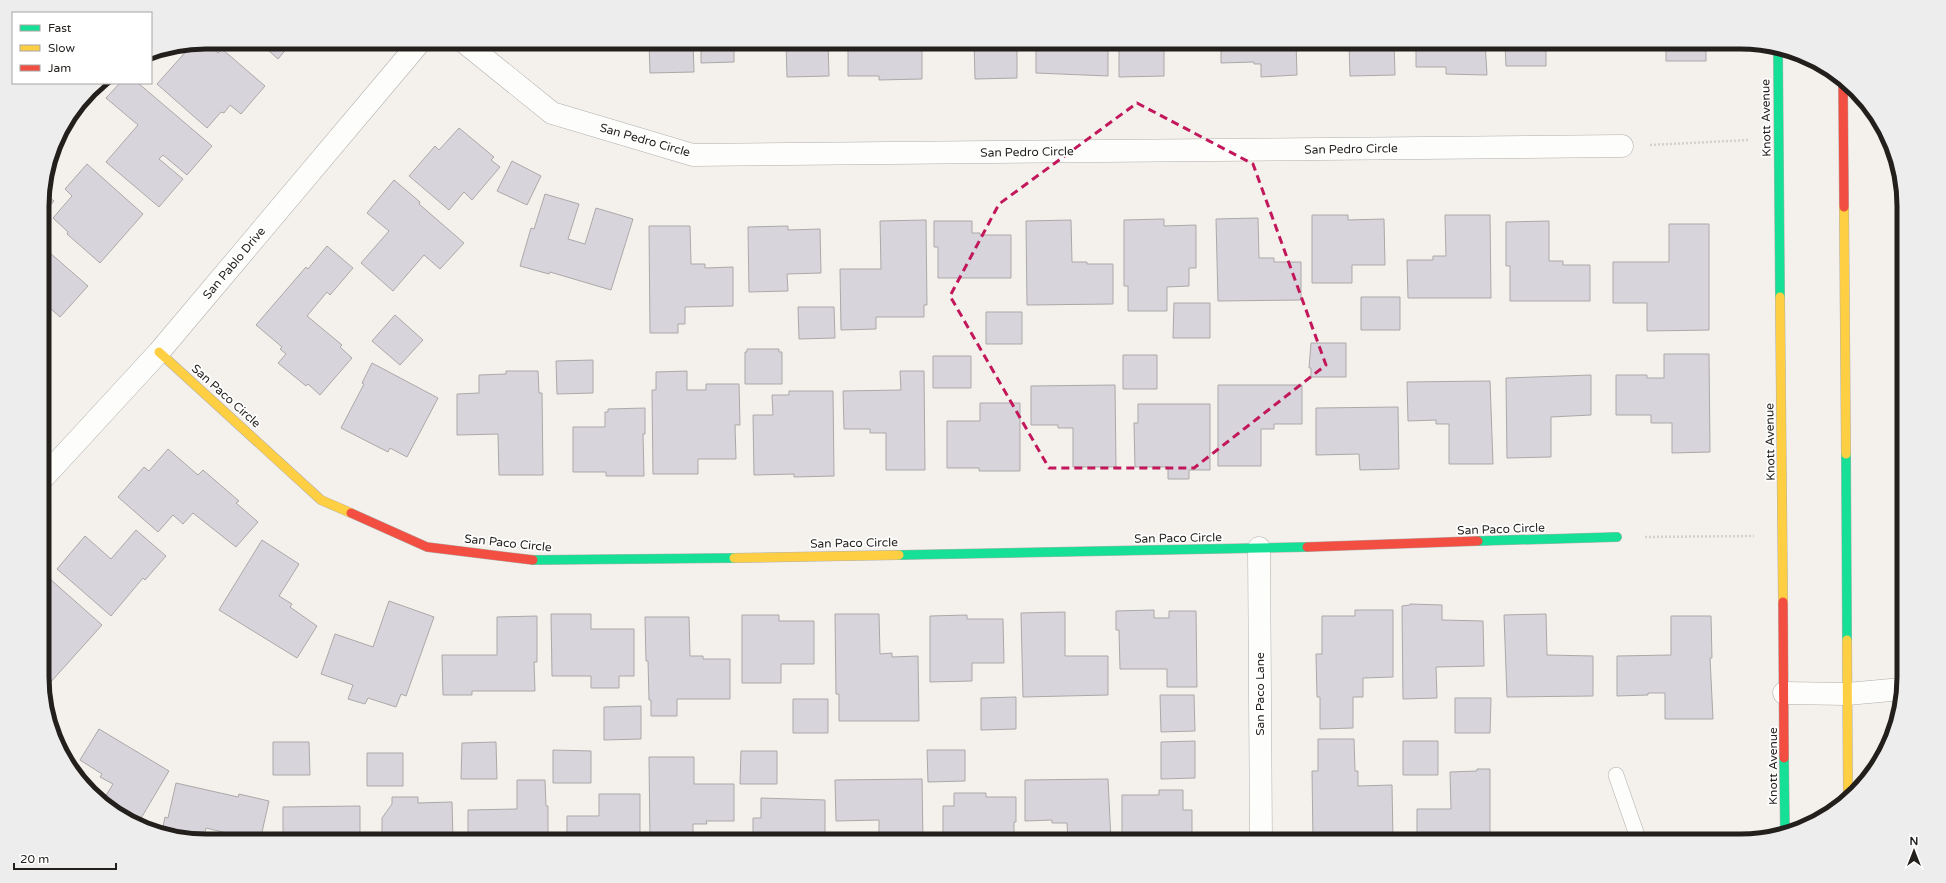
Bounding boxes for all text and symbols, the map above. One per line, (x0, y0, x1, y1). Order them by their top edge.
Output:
legend (12, 12, 152, 84)
text: Fast (48, 21, 72, 35)
text: Slow (48, 41, 75, 55)
text: Jam (48, 61, 71, 75)
street label: Knott Avenue (1758, 79, 1774, 157)
street label: San Pedro Circle (598, 120, 692, 160)
street label: San Pedro Circle (1304, 141, 1398, 157)
street label: San Pedro Circle (980, 144, 1074, 160)
street label: San Pablo Drive (200, 224, 268, 302)
street label: San Paco Circle (189, 361, 263, 431)
street label: Knott Avenue (1762, 403, 1778, 481)
street label: San Paco Circle (1457, 520, 1545, 538)
street label: San Paco Circle (1134, 530, 1222, 546)
street label: San Paco Circle (464, 531, 553, 555)
street label: San Paco Circle (810, 535, 898, 551)
street label: San Paco Lane (1253, 652, 1267, 736)
street label: Knott Avenue (1766, 727, 1780, 805)
north arrow (1894, 831, 1934, 871)
text: N (1910, 835, 1918, 848)
scale bar (14, 845, 116, 871)
text: 20 m (20, 852, 49, 866)

